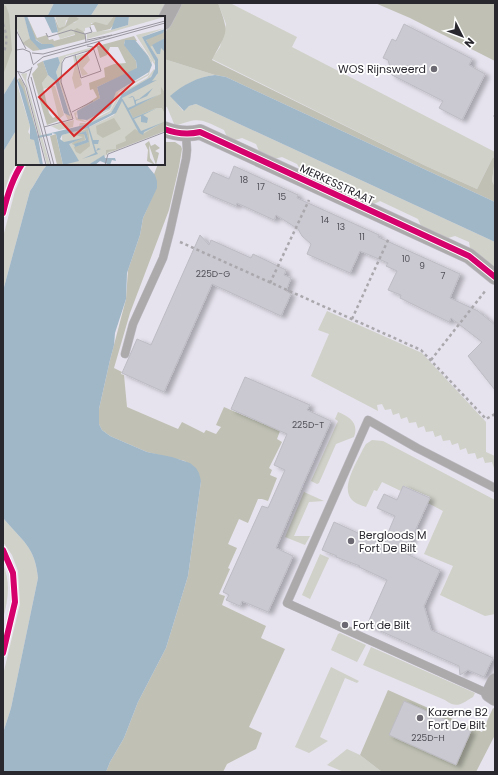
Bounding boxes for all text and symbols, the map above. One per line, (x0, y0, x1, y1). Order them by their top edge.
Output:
inset map (16, 16, 165, 165)
north arrow (442, 16, 482, 56)
text: N (461, 34, 478, 51)
place label: WOS Rijnsweerd (338, 61, 426, 77)
marker: WOS Rijnsweerd (429, 64, 439, 74)
street label: MERKESSTRAAT (297, 160, 377, 208)
house number: 18 (240, 174, 249, 186)
house number: 17 (257, 181, 265, 193)
house number: 15 (278, 191, 287, 203)
house number: 14 (321, 214, 330, 226)
house number: 13 (337, 221, 345, 233)
house number: 11 (359, 231, 365, 243)
house number: 10 (402, 253, 411, 265)
house number: 9 (419, 260, 425, 272)
house number: 225D-G (196, 268, 230, 280)
house number: 7 (441, 270, 446, 282)
house number: 225D-T (292, 419, 324, 431)
place label: Bergloods M Fort De Bilt (359, 527, 426, 556)
marker: Bergloods M Fort De Bilt (346, 536, 356, 546)
place label: Fort de Bilt (353, 617, 410, 633)
marker: Fort de Bilt (340, 620, 350, 630)
place label: Kazerne B2 Fort De Bilt (428, 704, 488, 733)
marker: Kazerne B2 Fort De Bilt (415, 713, 425, 723)
house number: 225D-H (411, 732, 445, 744)

